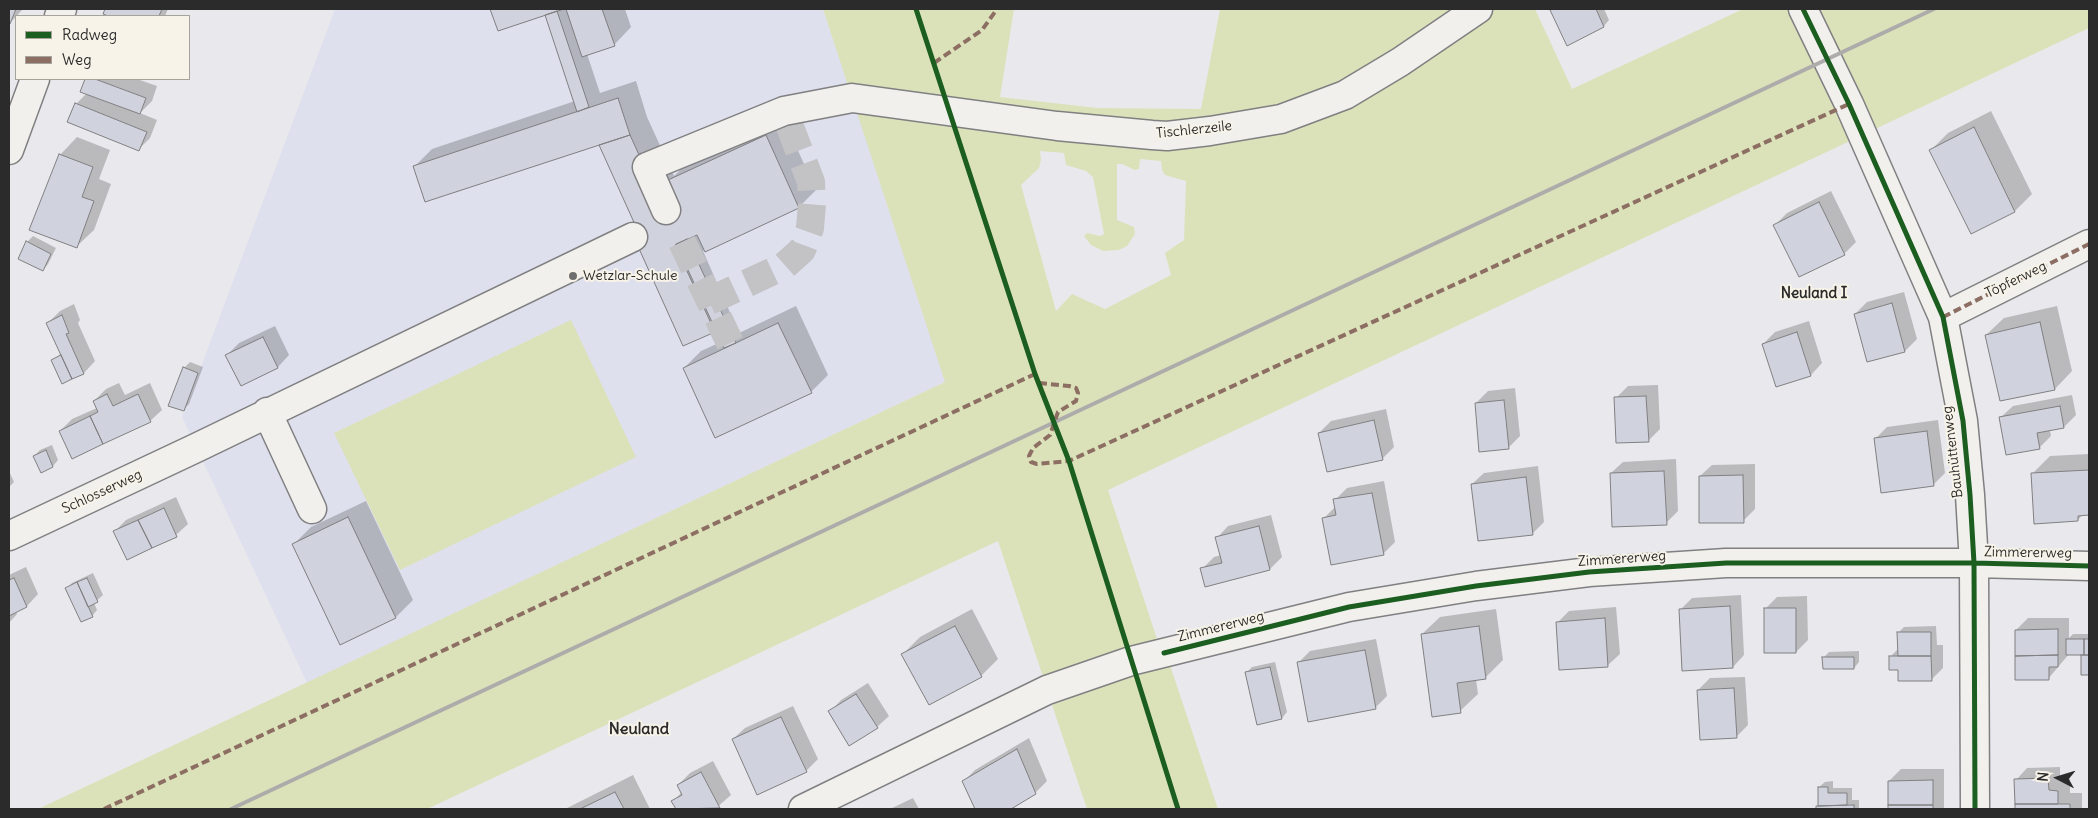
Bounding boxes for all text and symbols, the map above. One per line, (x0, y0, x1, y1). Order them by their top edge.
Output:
legend (15, 15, 190, 80)
text: Radweg (62, 25, 117, 44)
text: Weg (62, 50, 92, 69)
street label: Tischlerzeile (1155, 118, 1233, 142)
street label: Töpferweg (1983, 258, 2049, 302)
place label: Wetzlar-Schule (583, 268, 678, 284)
marker: Wetzlar-Schule (567, 270, 579, 282)
district label: Neuland I (1781, 285, 1847, 303)
street label: Bauhüttenweg (1939, 405, 1967, 499)
street label: Schlosserweg (59, 466, 145, 518)
street label: Zimmererweg (1984, 544, 2072, 562)
street label: Zimmererweg (1577, 548, 1667, 570)
street label: Zimmererweg (1176, 608, 1266, 646)
district label: Neuland (609, 719, 669, 739)
north arrow (2033, 753, 2083, 803)
text: N (2034, 771, 2052, 782)

